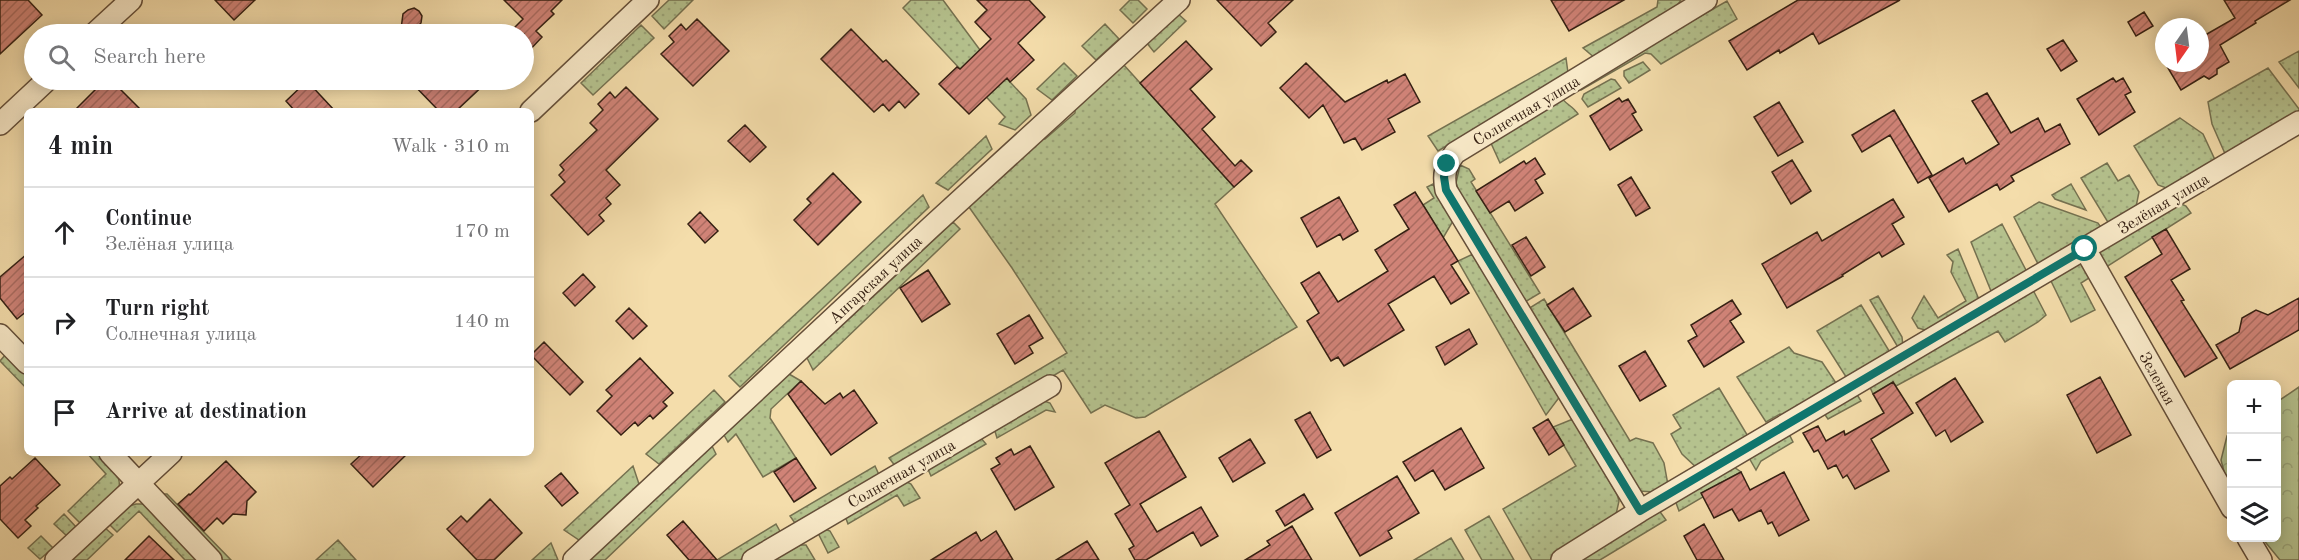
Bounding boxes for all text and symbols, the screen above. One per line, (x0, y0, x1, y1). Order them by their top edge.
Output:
north arrow (2155, 18, 2209, 72)
search box (24, 24, 534, 90)
icon: search (45, 41, 78, 74)
text: Search here (93, 46, 206, 68)
street label: Солнечная улица (1471, 74, 1583, 150)
text: 4 min (48, 134, 113, 160)
text: Walk · 310 m (391, 137, 510, 157)
route end (1433, 150, 1459, 176)
street label: Зелёная улица (2116, 171, 2212, 238)
text: Continue (105, 208, 192, 230)
icon: ahead (48, 216, 81, 249)
text: 170 m (454, 222, 510, 242)
street label: Ангарская улица (827, 234, 926, 327)
text: Зелёная улица (105, 235, 234, 255)
route start (2071, 235, 2097, 261)
text: Turn right (105, 298, 209, 320)
icon: right (48, 306, 81, 339)
text: 140 m (454, 312, 510, 332)
text: Солнечная улица (105, 325, 257, 345)
street label: Зеленая (2135, 350, 2177, 408)
map controls (2227, 380, 2281, 542)
button: + (2227, 380, 2281, 434)
icon: arrive (48, 396, 81, 429)
text: Arrive at destination (105, 401, 307, 423)
button: − (2227, 434, 2281, 488)
street label: Солнечная улица (845, 437, 959, 512)
button: layers (2227, 488, 2281, 542)

